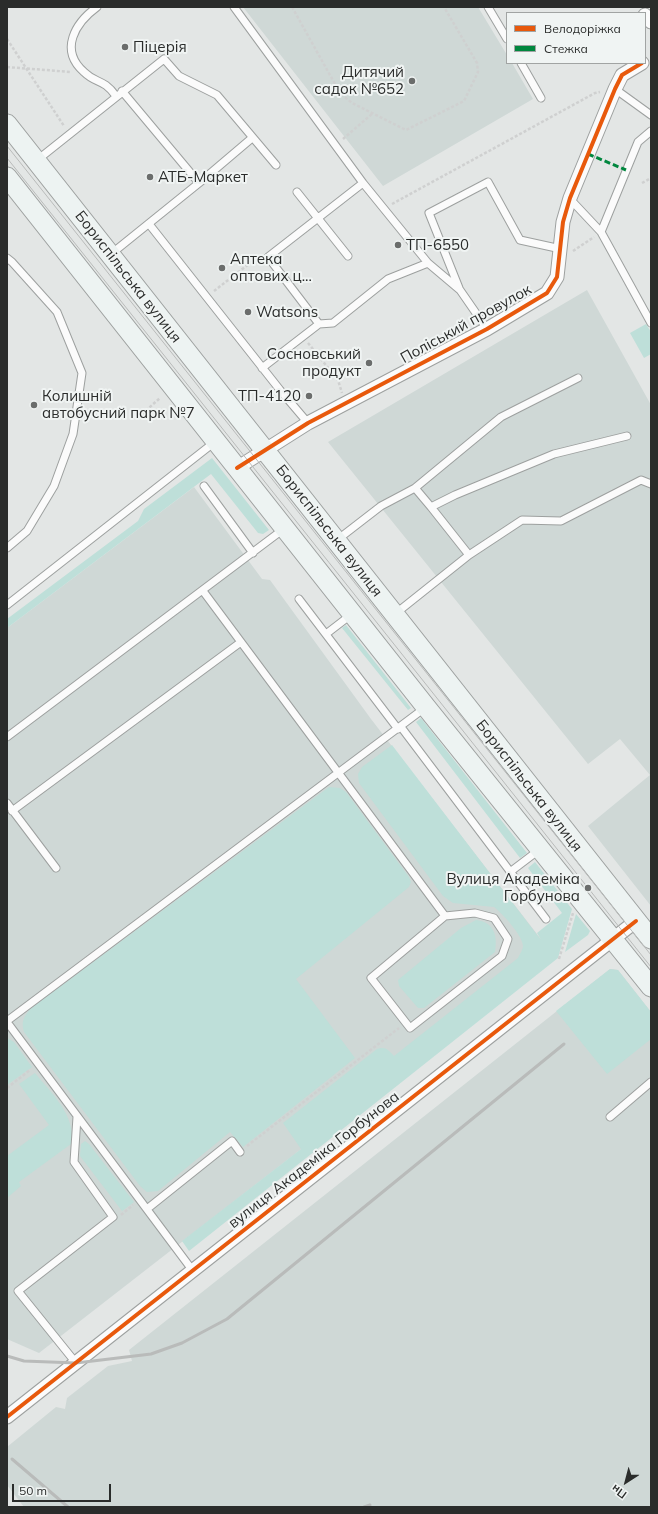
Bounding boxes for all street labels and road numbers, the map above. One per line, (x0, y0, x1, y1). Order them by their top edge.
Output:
street label: Бориспільська вулиця (71, 208, 185, 346)
street label: Поліський провулок (398, 281, 534, 367)
street label: Бориспільська вулиця (272, 462, 386, 600)
street label: Бориспільська вулиця (472, 717, 586, 855)
street label: вулиця Академіка Горбунова (225, 1088, 403, 1232)

